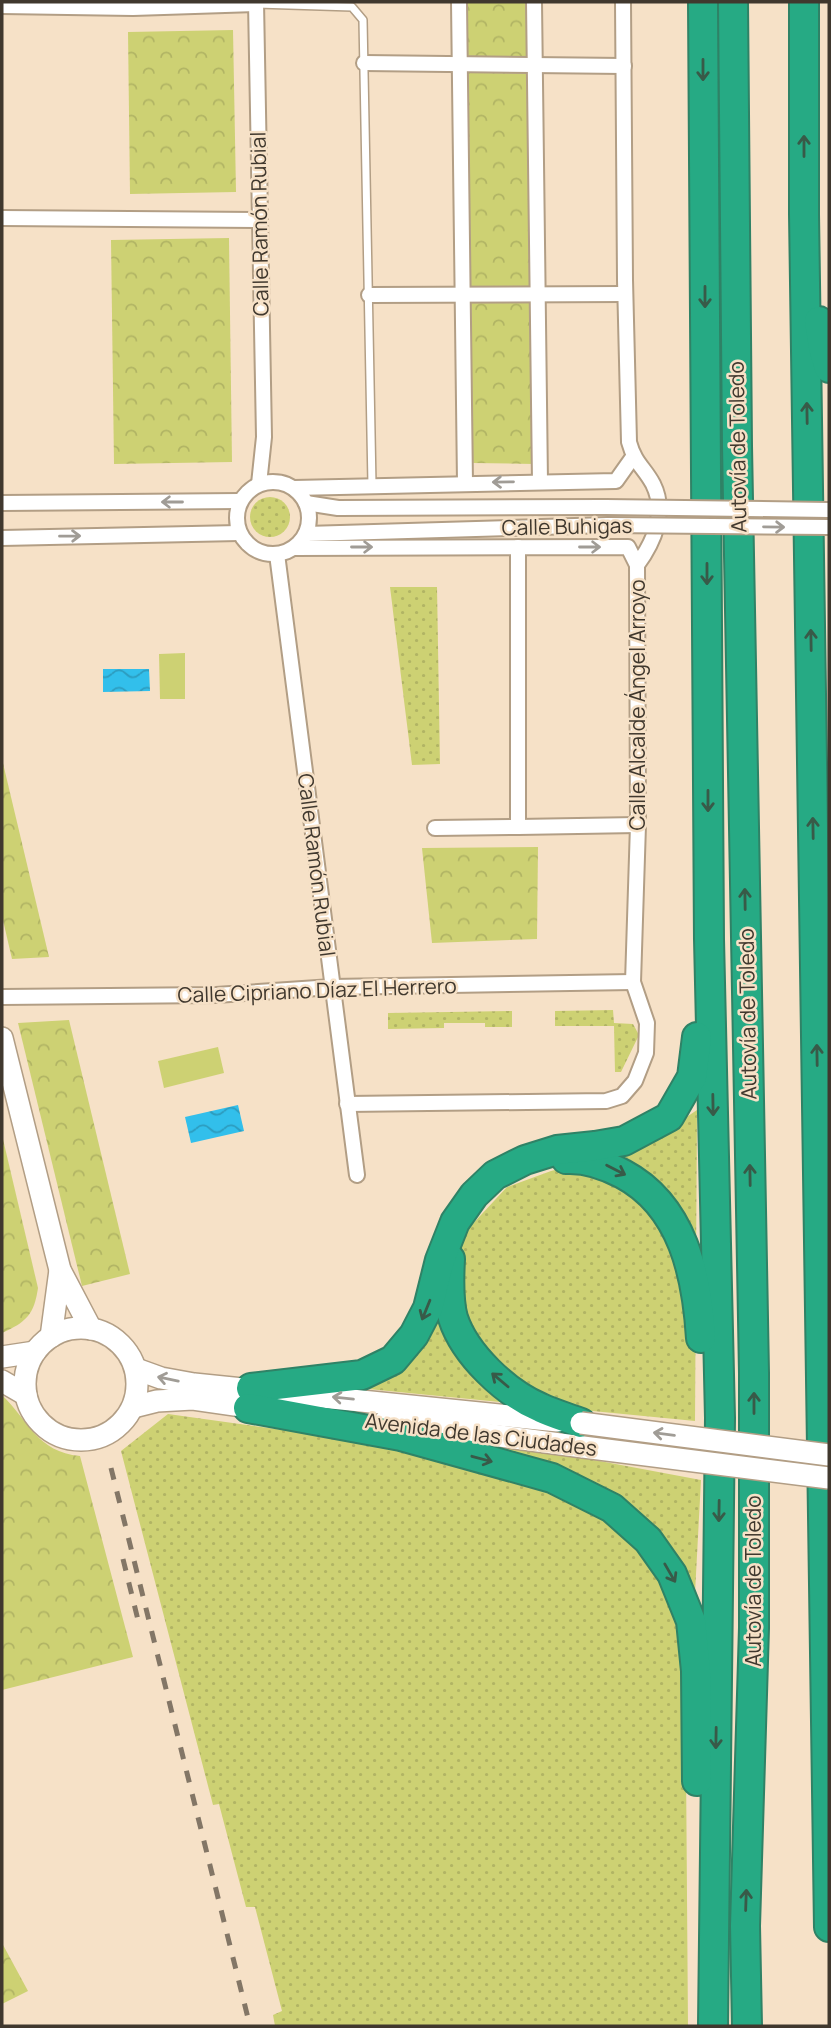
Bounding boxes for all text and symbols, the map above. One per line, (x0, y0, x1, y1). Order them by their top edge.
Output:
one-way arrow (696, 58, 710, 81)
street label: Calle Ramón Rubial (243, 132, 275, 316)
one-way arrow (797, 135, 811, 158)
one-way arrow (698, 286, 712, 309)
street label: Autovía de Toledo (722, 361, 752, 533)
one-way arrow (801, 401, 814, 424)
one-way arrow (492, 476, 515, 489)
one-way arrow (161, 495, 184, 509)
street label: Calle Buhigas (501, 511, 633, 541)
one-way arrow (763, 520, 786, 534)
one-way arrow (58, 530, 81, 543)
one-way arrow (351, 540, 374, 554)
one-way arrow (578, 540, 601, 554)
one-way arrow (700, 562, 714, 585)
street label: Calle Alcalde Ángel Arroyo (623, 579, 651, 831)
one-way arrow (804, 629, 818, 652)
street label: Calle Ramón Rubial (292, 772, 342, 958)
one-way arrow (701, 790, 715, 813)
one-way arrow (807, 817, 820, 840)
one-way arrow (738, 888, 752, 911)
street label: Autovía de Toledo (732, 928, 762, 1100)
street label: Calle Cipriano Díaz El Herrero (177, 971, 457, 1009)
one-way arrow (810, 1044, 824, 1067)
one-way arrow (706, 1093, 720, 1116)
one-way arrow (605, 1164, 626, 1178)
one-way arrow (744, 1164, 757, 1187)
one-way arrow (419, 1298, 432, 1320)
one-way arrow (157, 1372, 180, 1386)
one-way arrow (491, 1372, 509, 1388)
one-way arrow (332, 1391, 355, 1404)
one-way arrow (747, 1392, 761, 1415)
street label: Avenida de las Ciudades (363, 1406, 599, 1462)
one-way arrow (654, 1427, 676, 1440)
one-way arrow (471, 1453, 493, 1466)
street label: Autovía de Toledo (739, 1495, 767, 1667)
one-way arrow (712, 1499, 726, 1522)
one-way arrow (663, 1563, 677, 1583)
one-way arrow (709, 1727, 723, 1750)
one-way arrow (740, 1889, 753, 1912)

